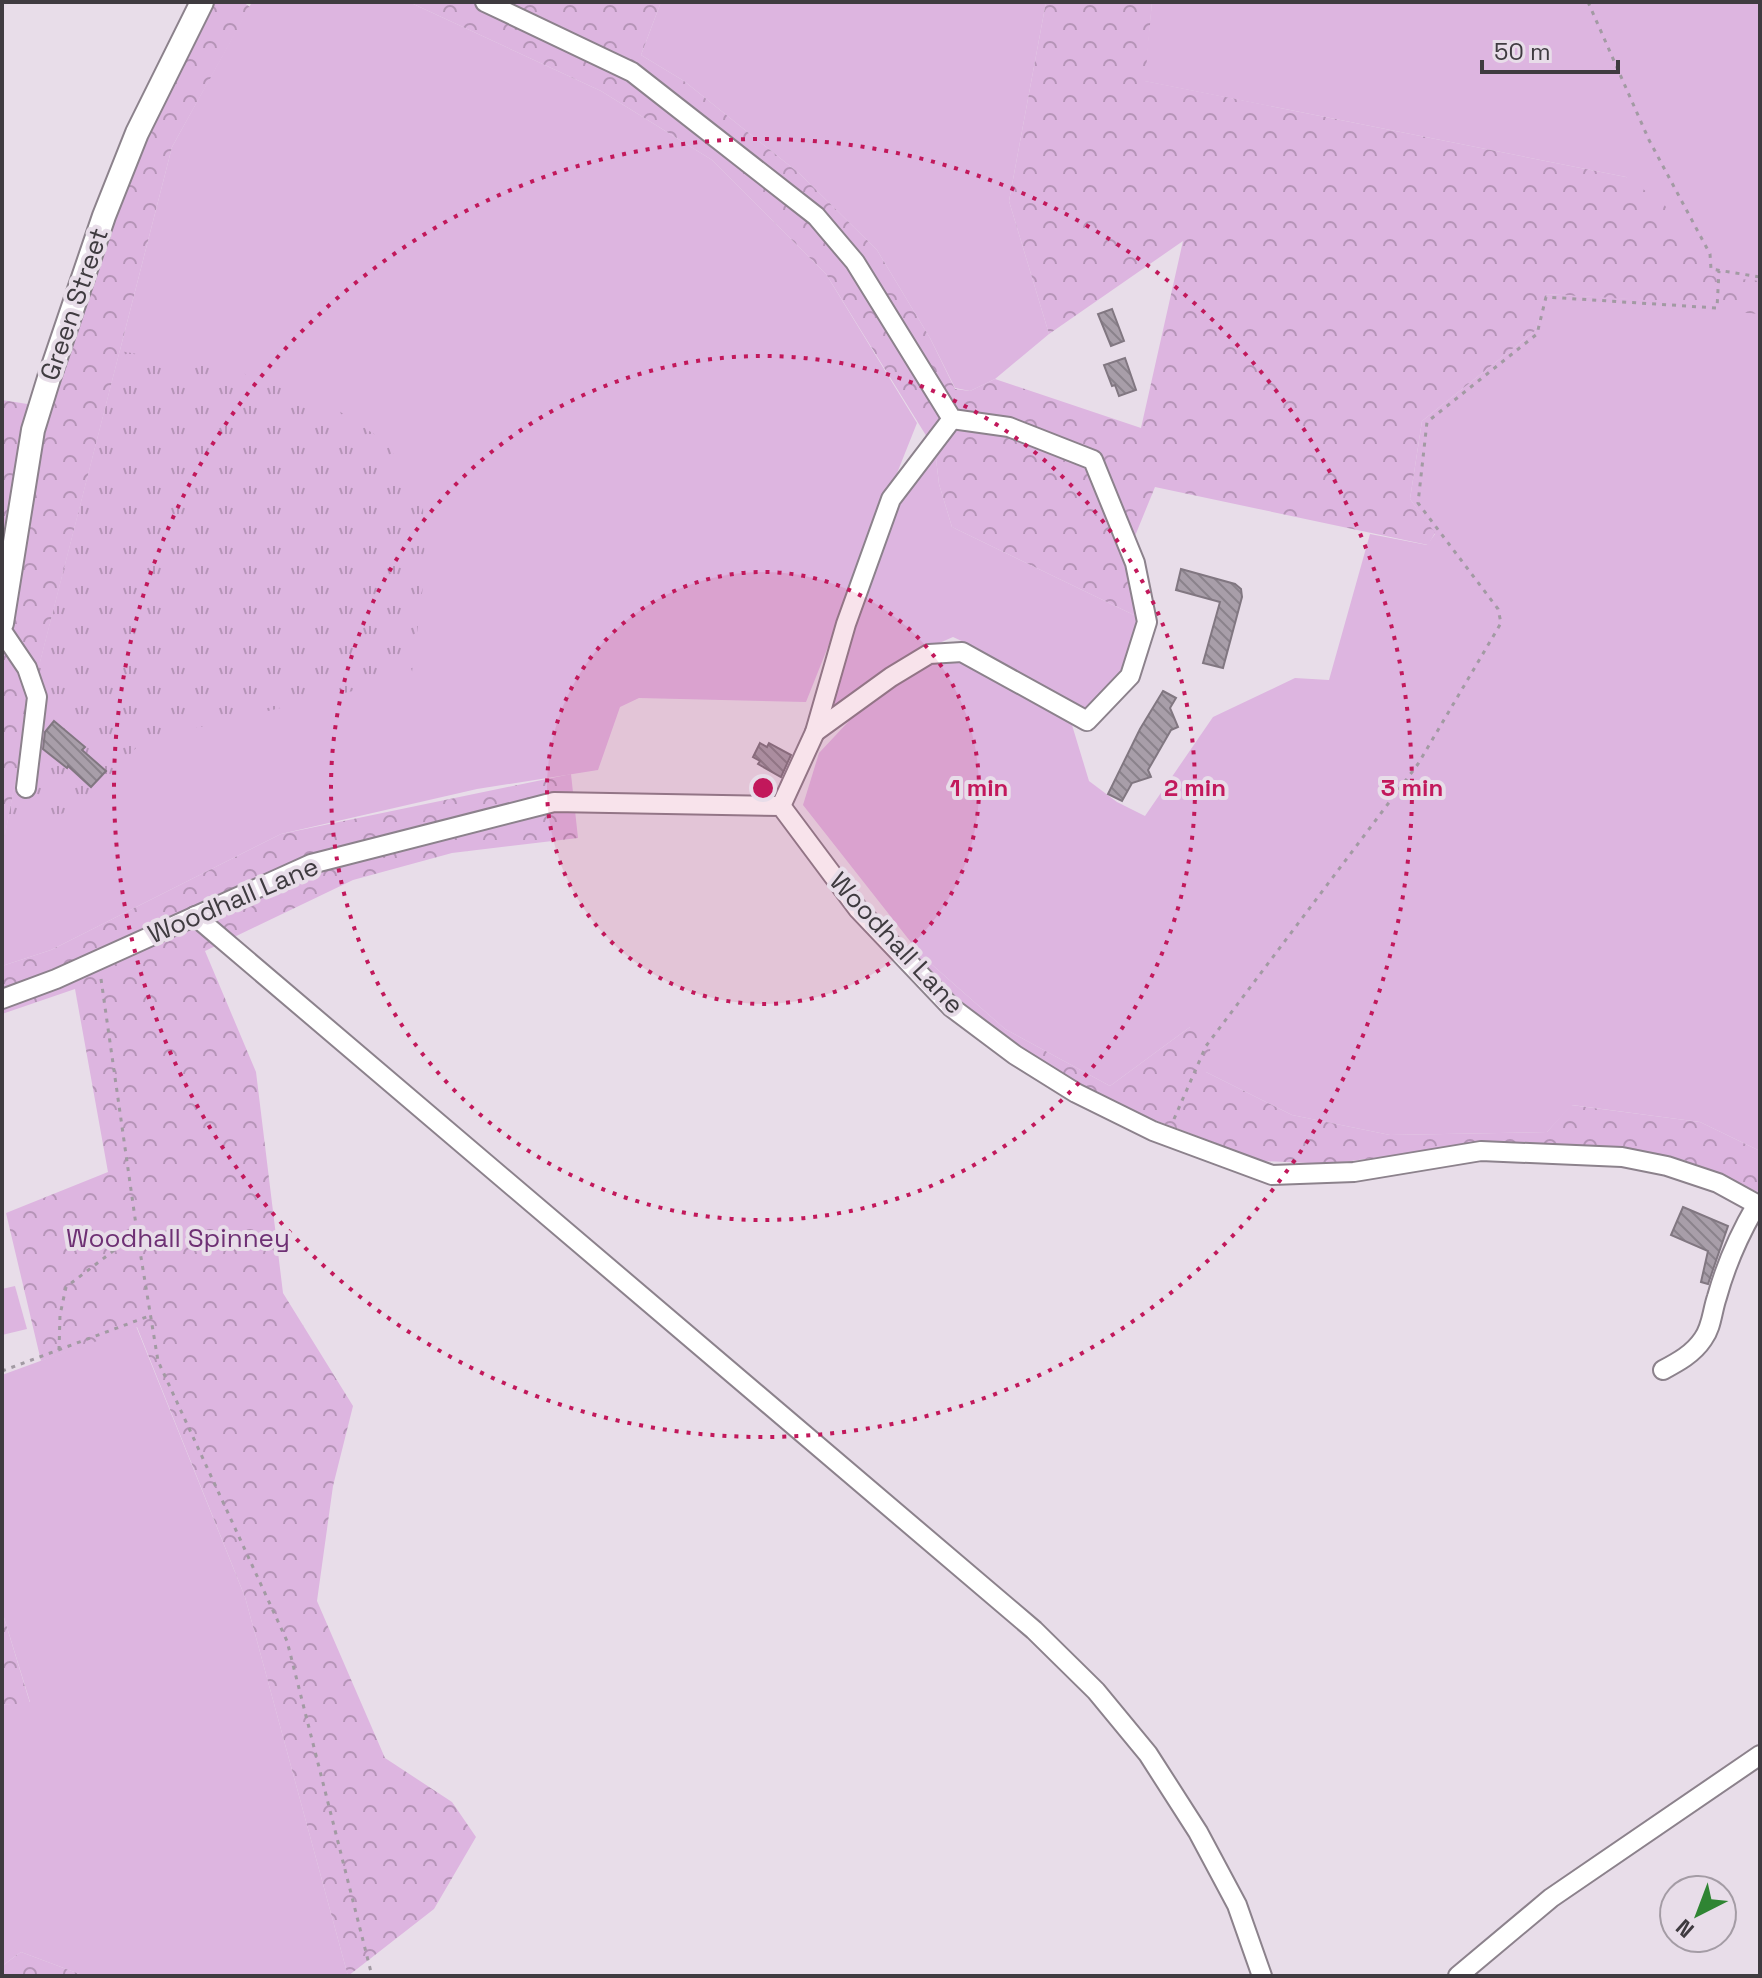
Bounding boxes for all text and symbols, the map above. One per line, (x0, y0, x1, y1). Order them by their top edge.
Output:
scale bar (1482, 24, 1618, 74)
text: 50 m (1494, 36, 1551, 67)
street label: Green Street (32, 223, 116, 385)
text: 1 min (950, 772, 1008, 803)
text: 2 min (1164, 772, 1226, 803)
text: 3 min (1381, 772, 1443, 803)
centre of rings (749, 774, 777, 802)
street label: Woodhall Lane (143, 849, 323, 951)
street label: Woodhall Lane (822, 865, 972, 1021)
park label: Woodhall Spinney (66, 1221, 290, 1255)
north arrow (1658, 1874, 1738, 1954)
text: N (1670, 1914, 1699, 1944)

